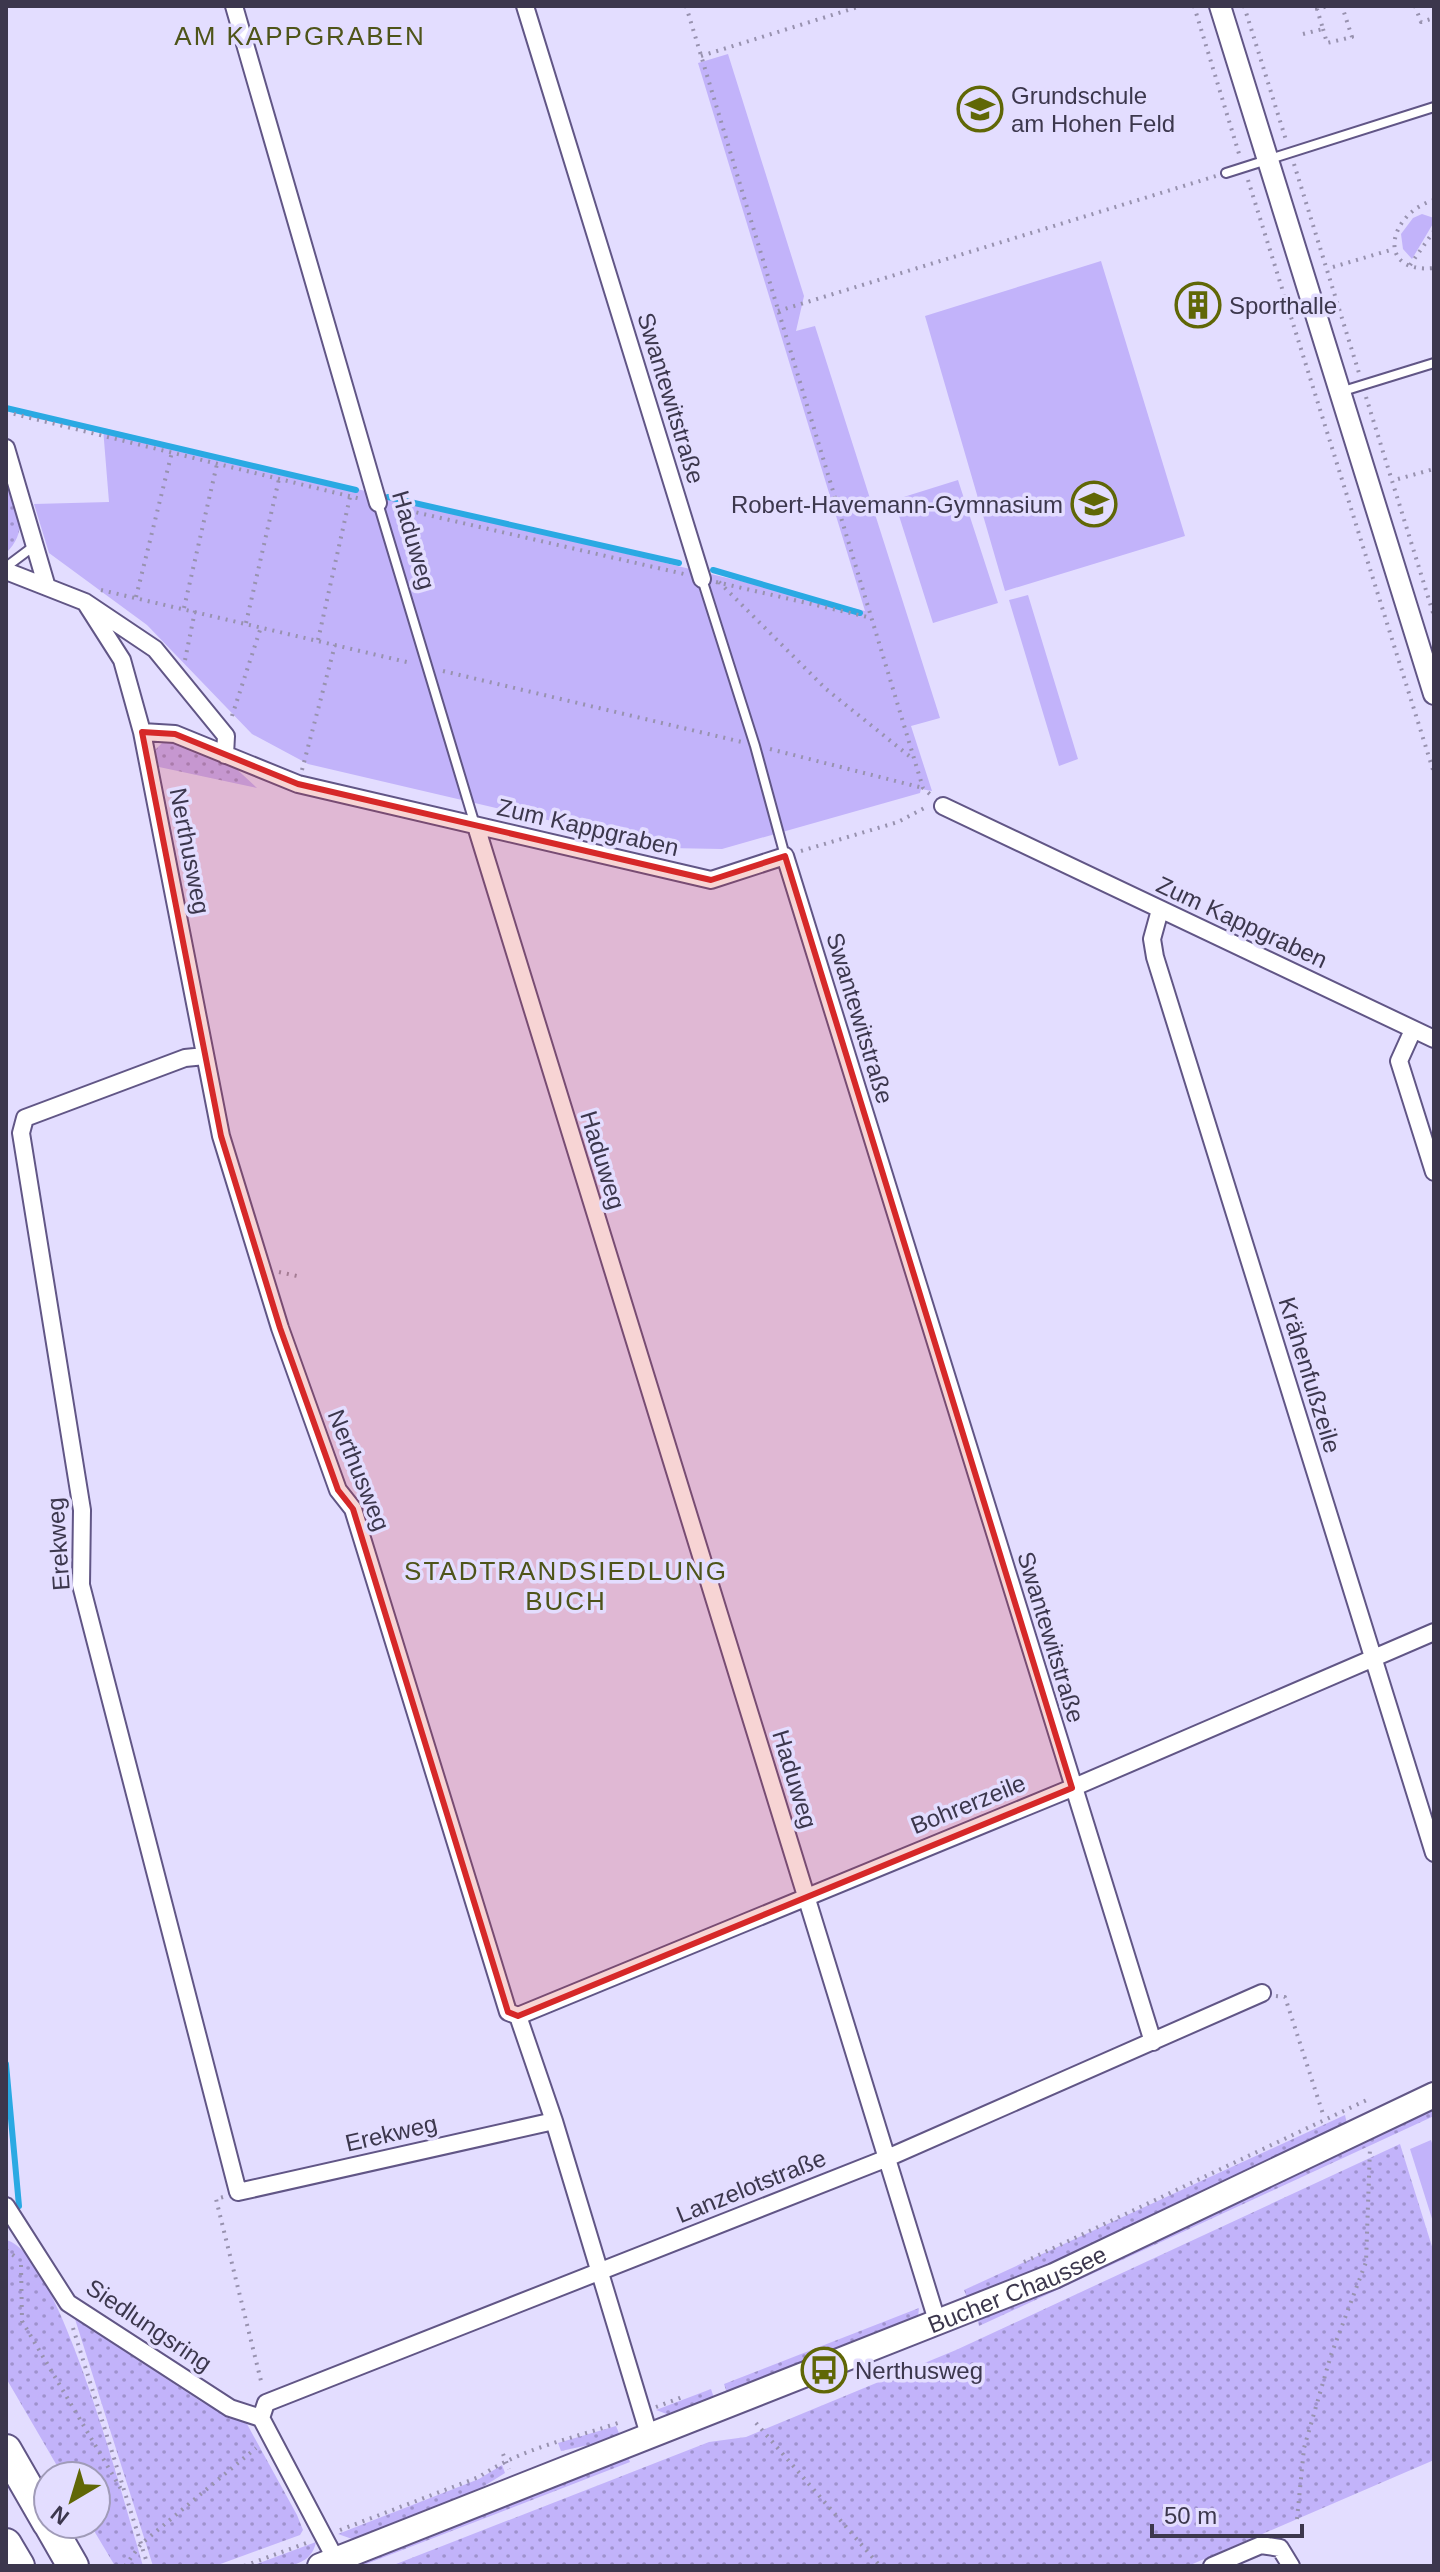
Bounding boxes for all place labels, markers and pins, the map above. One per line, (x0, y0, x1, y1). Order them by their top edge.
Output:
place label: Grundschule am Hohen Feld (1011, 82, 1175, 137)
school or university icon: Grundschule am Hohen Feld (956, 85, 1004, 133)
building icon: Sporthalle (1174, 281, 1222, 329)
place label: Sporthalle (1229, 292, 1337, 319)
school or university icon: Robert-Havemann-Gymnasium (1070, 480, 1118, 528)
place label: Robert-Havemann-Gymnasium (731, 491, 1063, 518)
bus stop icon: Nerthusweg (800, 2346, 848, 2394)
place label: Nerthusweg (855, 2357, 983, 2384)

